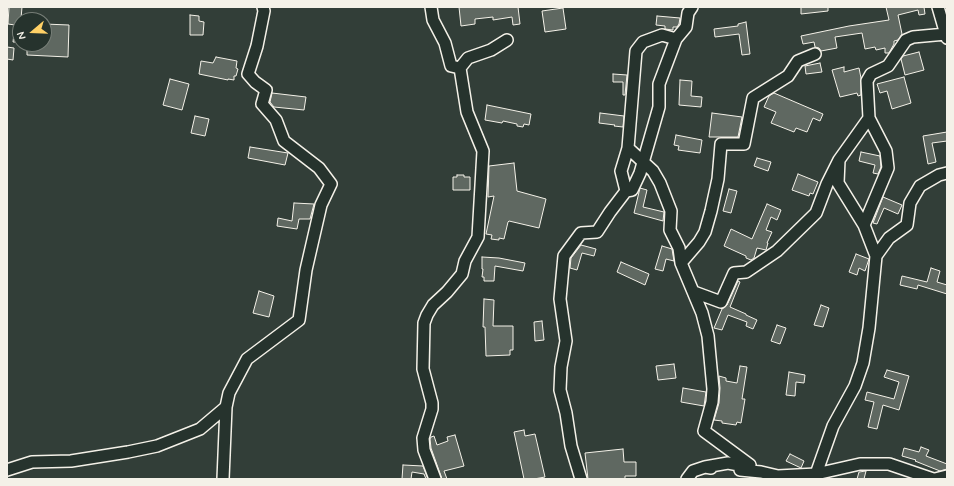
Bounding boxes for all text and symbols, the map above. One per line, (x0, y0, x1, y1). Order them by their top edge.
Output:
north arrow (12, 12, 52, 52)
text: N (14, 30, 29, 41)

